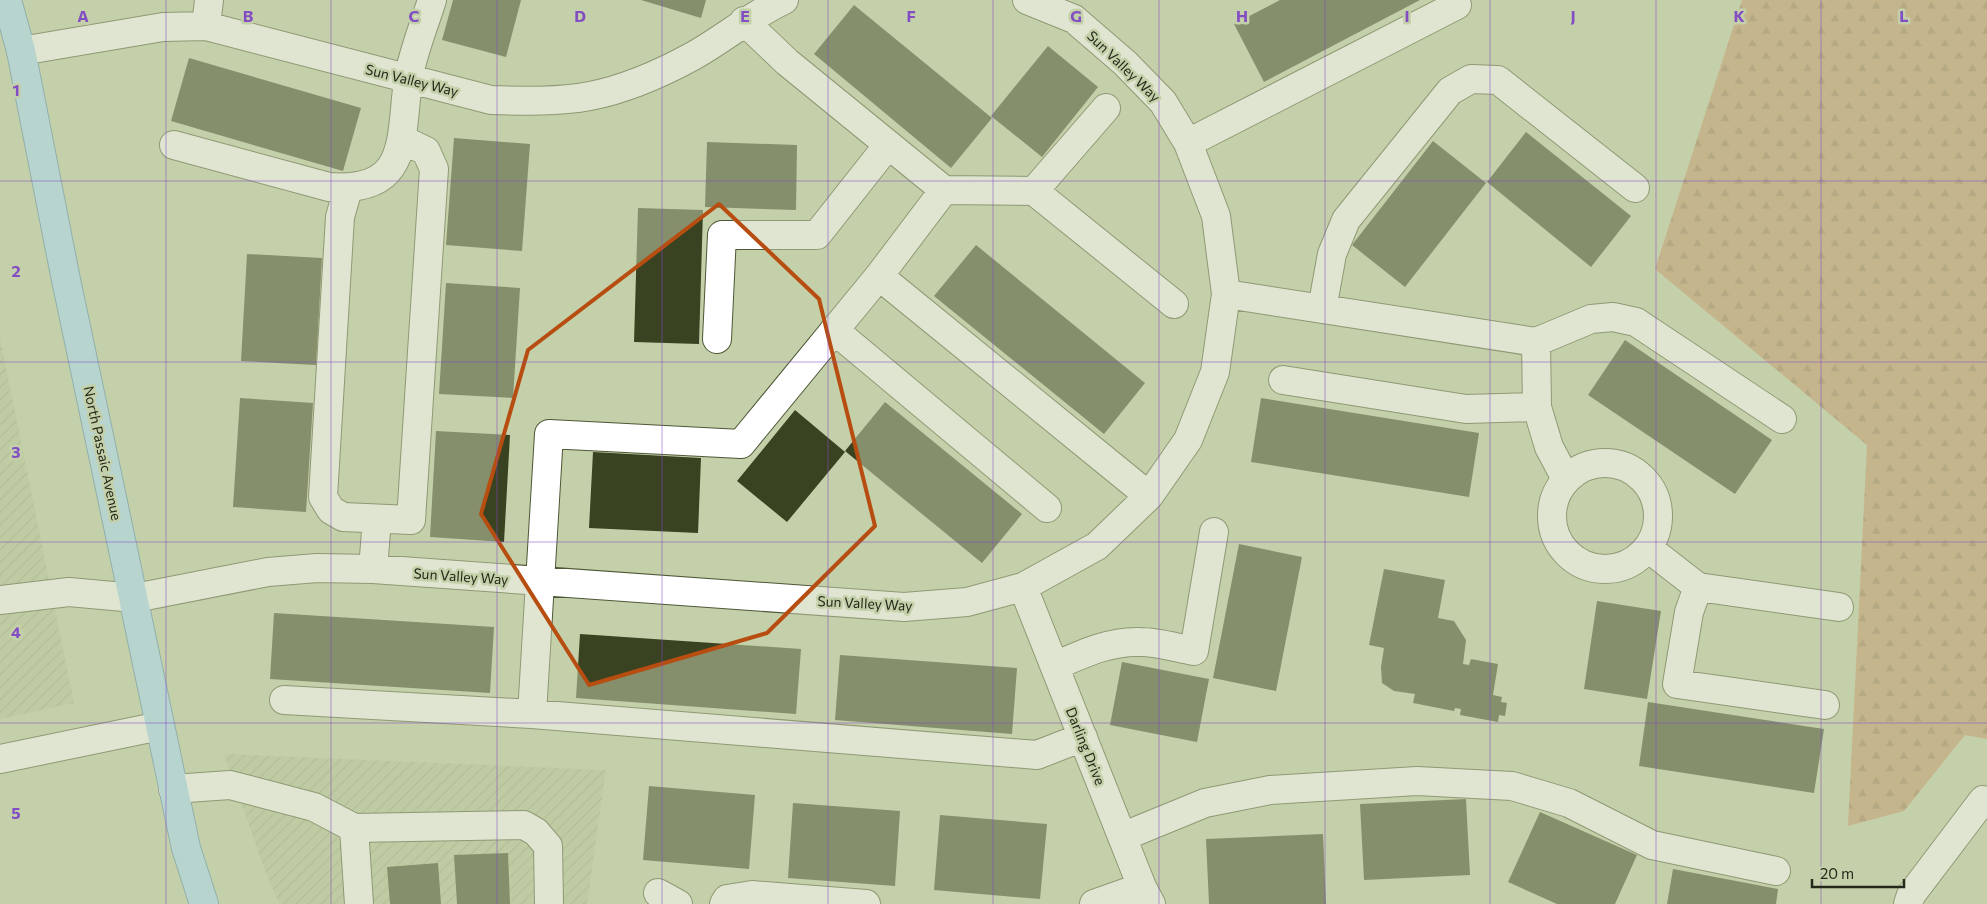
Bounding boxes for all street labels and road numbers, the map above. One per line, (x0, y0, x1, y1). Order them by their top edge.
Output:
street label: Sun Valley Way (1084, 27, 1164, 105)
street label: Sun Valley Way (364, 60, 460, 100)
street label: North Passaic Avenue (80, 384, 126, 522)
street label: Sun Valley Way (413, 564, 509, 588)
street label: Sun Valley Way (817, 592, 913, 614)
street label: Darling Drive (1063, 705, 1109, 787)

